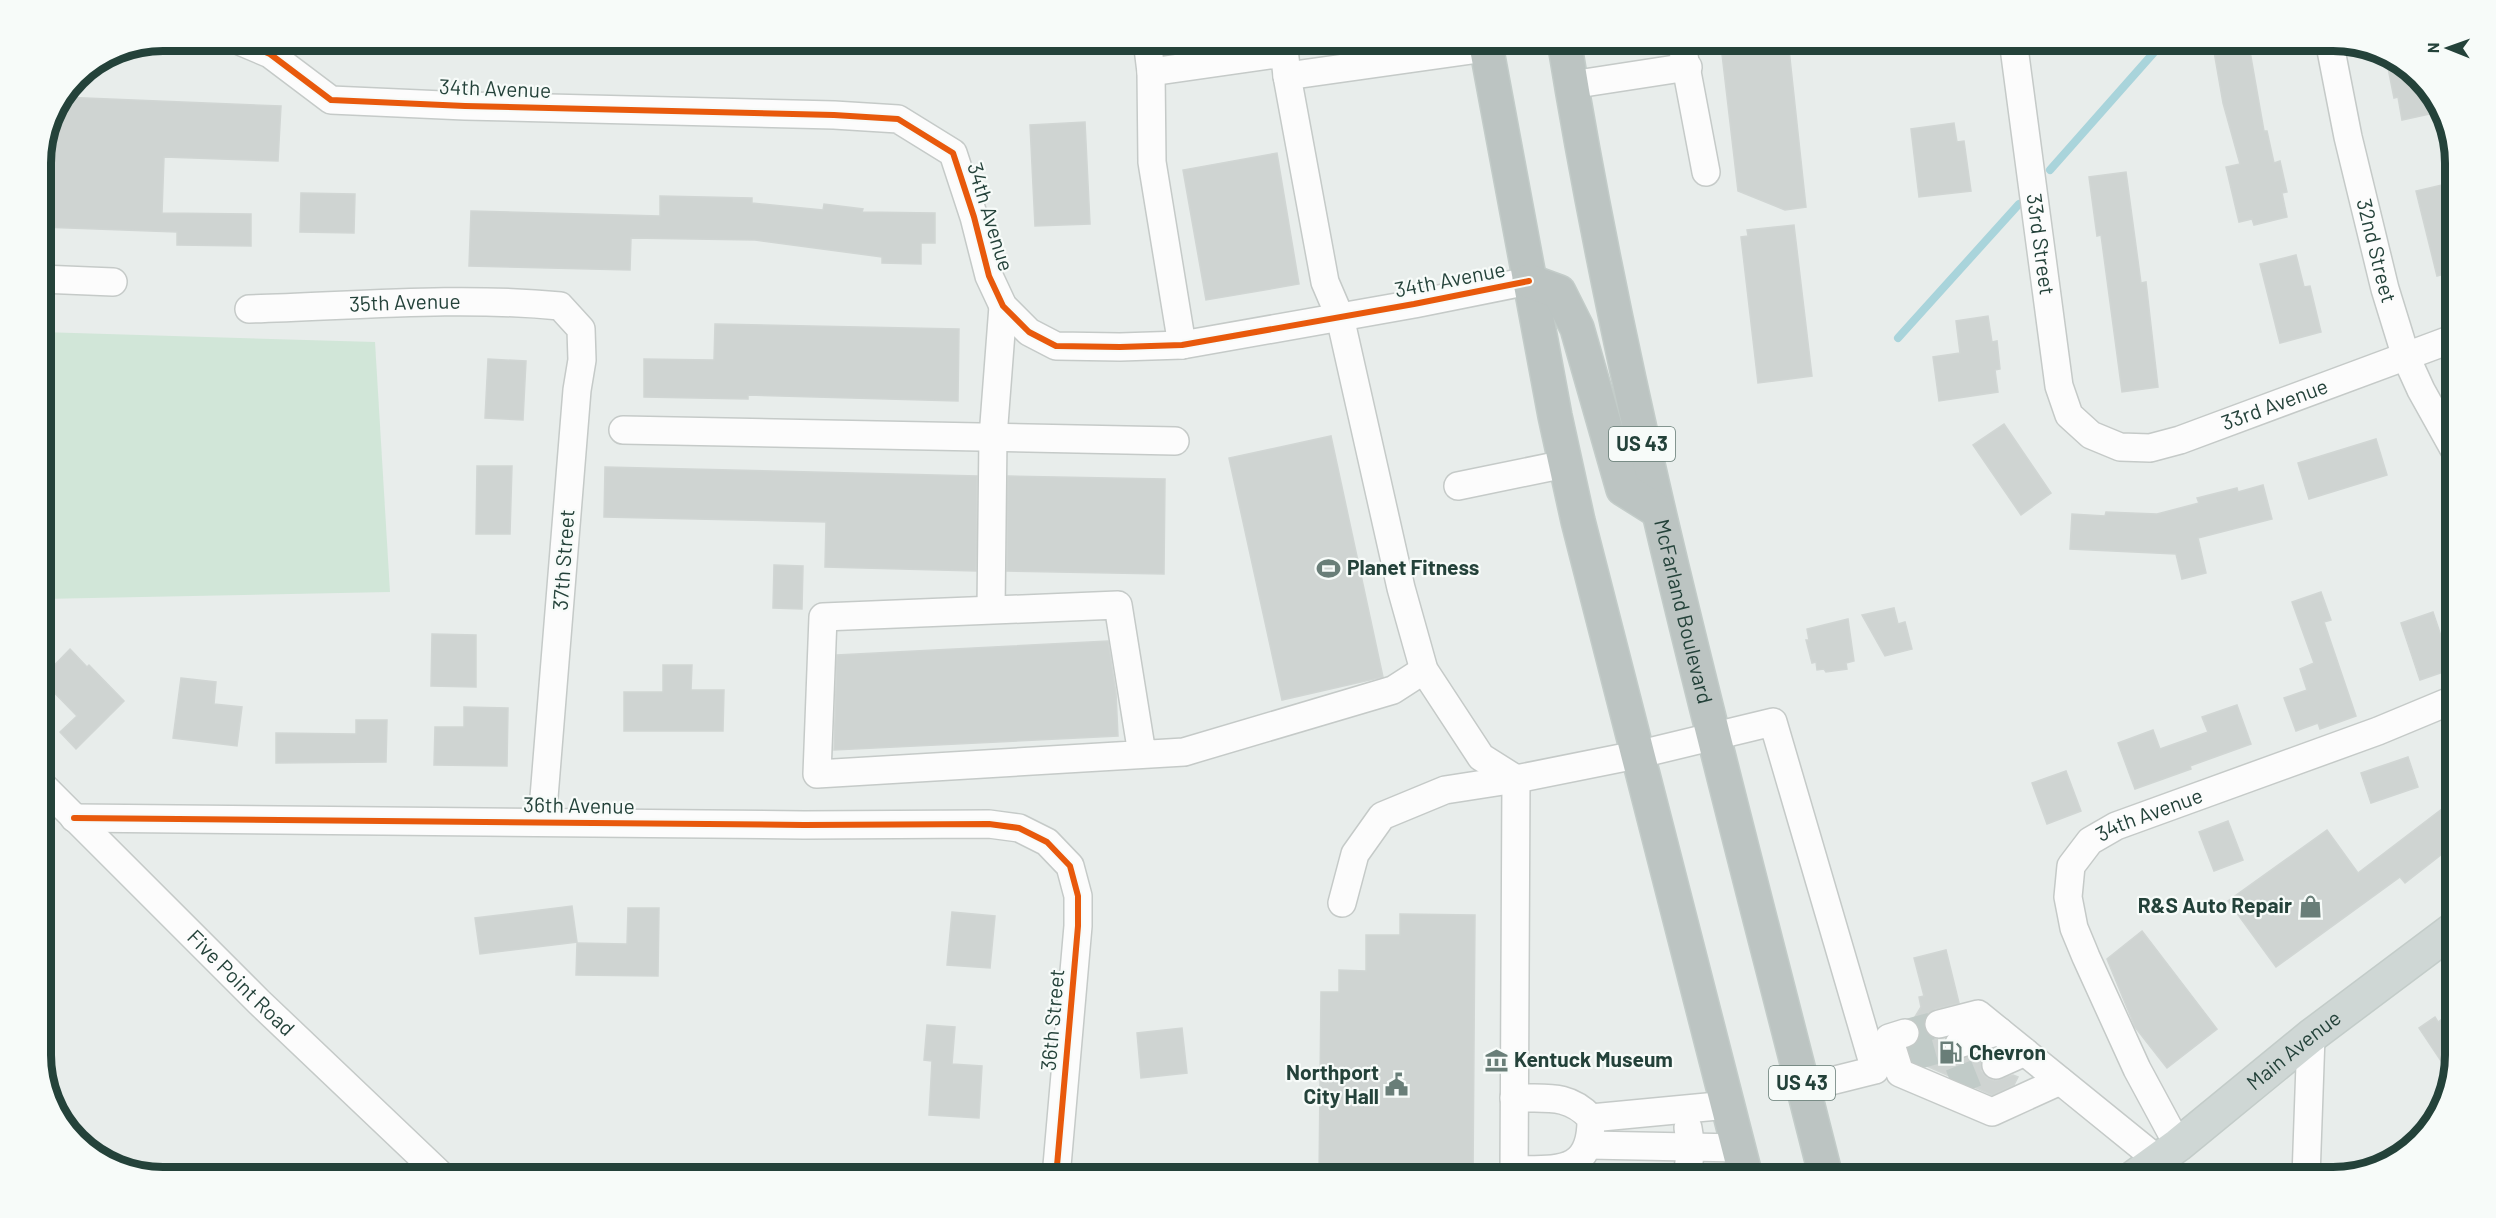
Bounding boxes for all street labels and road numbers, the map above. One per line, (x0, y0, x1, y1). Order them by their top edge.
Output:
street label: 34th Avenue (439, 73, 552, 102)
street label: 34th Avenue (963, 159, 1020, 274)
street label: 33rd Street (2023, 192, 2061, 296)
street label: 32nd Street (2352, 196, 2402, 306)
street label: 34th Avenue (1392, 256, 1507, 302)
street label: 35th Avenue (348, 288, 461, 316)
street label: 33rd Avenue (2218, 372, 2331, 435)
road number: US 43 (1609, 427, 1675, 461)
street label: 37th Street (547, 509, 579, 611)
street label: McFarland Boulevard (1650, 516, 1719, 706)
street label: 34th Avenue (2091, 782, 2206, 846)
street label: 36th Avenue (523, 791, 635, 818)
street label: Five Point Road (183, 924, 301, 1040)
street label: 36th Street (1035, 968, 1068, 1072)
street label: Main Avenue (2241, 1004, 2345, 1095)
road number: US 43 (1769, 1066, 1835, 1100)

